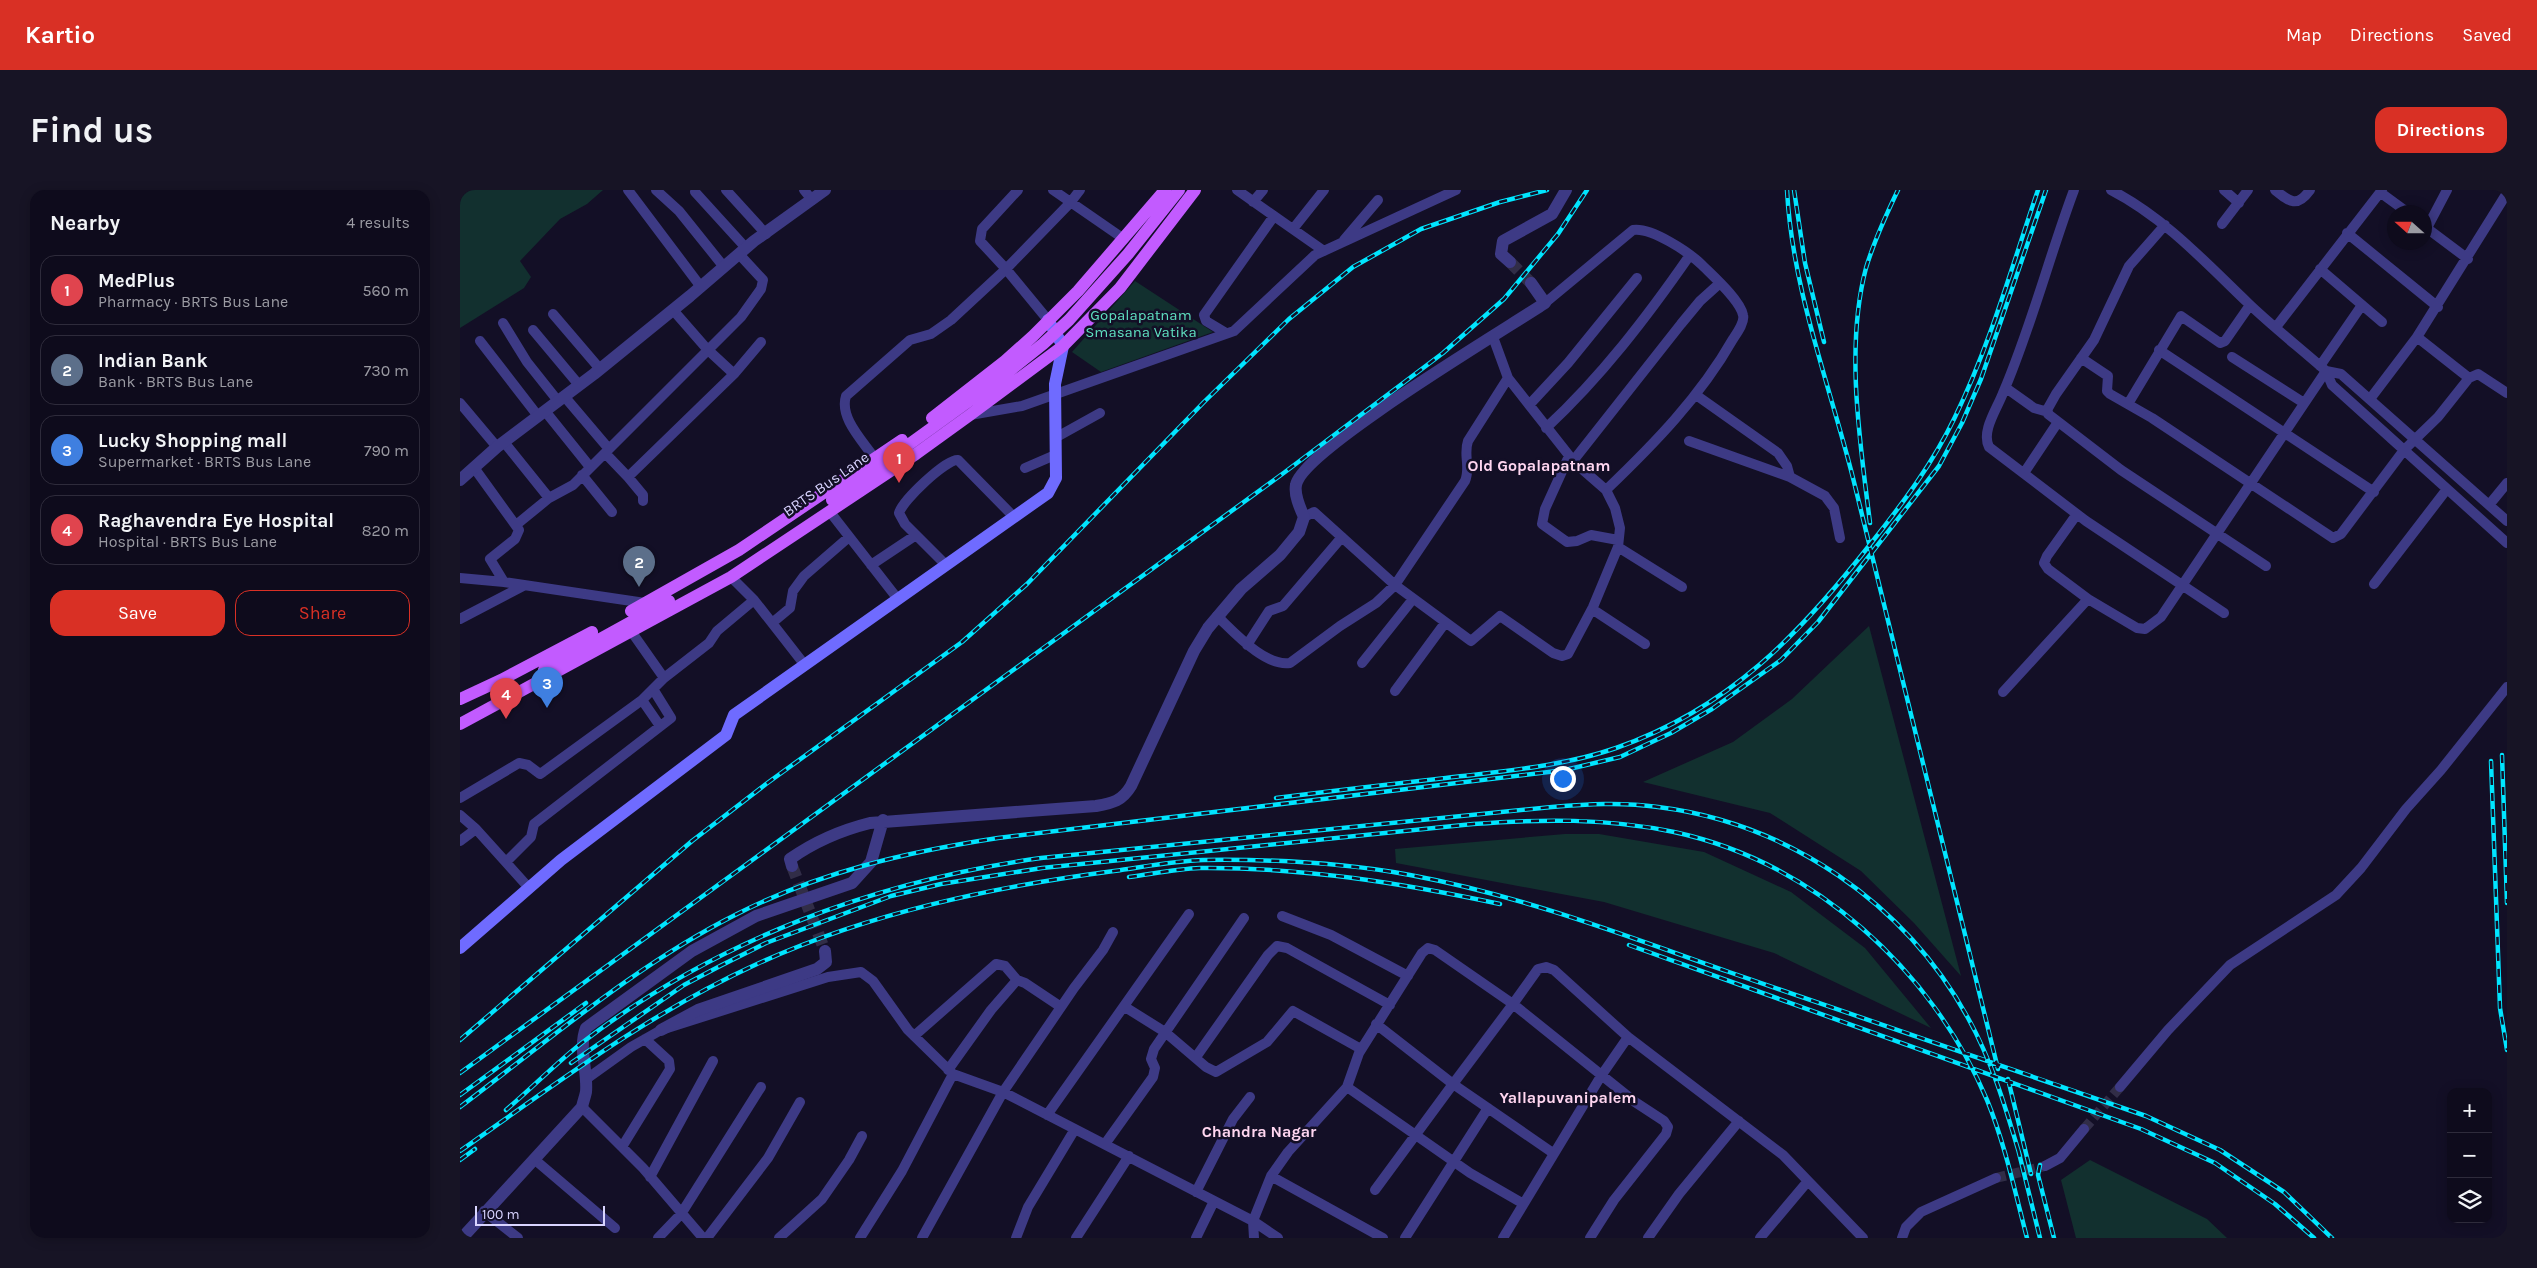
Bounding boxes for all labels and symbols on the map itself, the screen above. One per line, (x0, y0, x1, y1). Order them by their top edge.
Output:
north arrow (2387, 205, 2432, 250)
park label: Gopalapatnam Smasana Vatika (1085, 306, 1197, 341)
pin: 1 (883, 442, 915, 483)
street label: BRTS Bus Lane (780, 448, 872, 520)
district label: Old Gopalapatnam (1468, 456, 1610, 475)
pin: 2 (623, 546, 655, 587)
pin: 3 (531, 667, 563, 708)
pin: 4 (490, 678, 522, 719)
your location (1550, 766, 1576, 792)
district label: Yallapuvanipalem (1499, 1088, 1637, 1107)
district label: Chandra Nagar (1202, 1122, 1317, 1141)
scale bar (475, 1203, 605, 1226)

